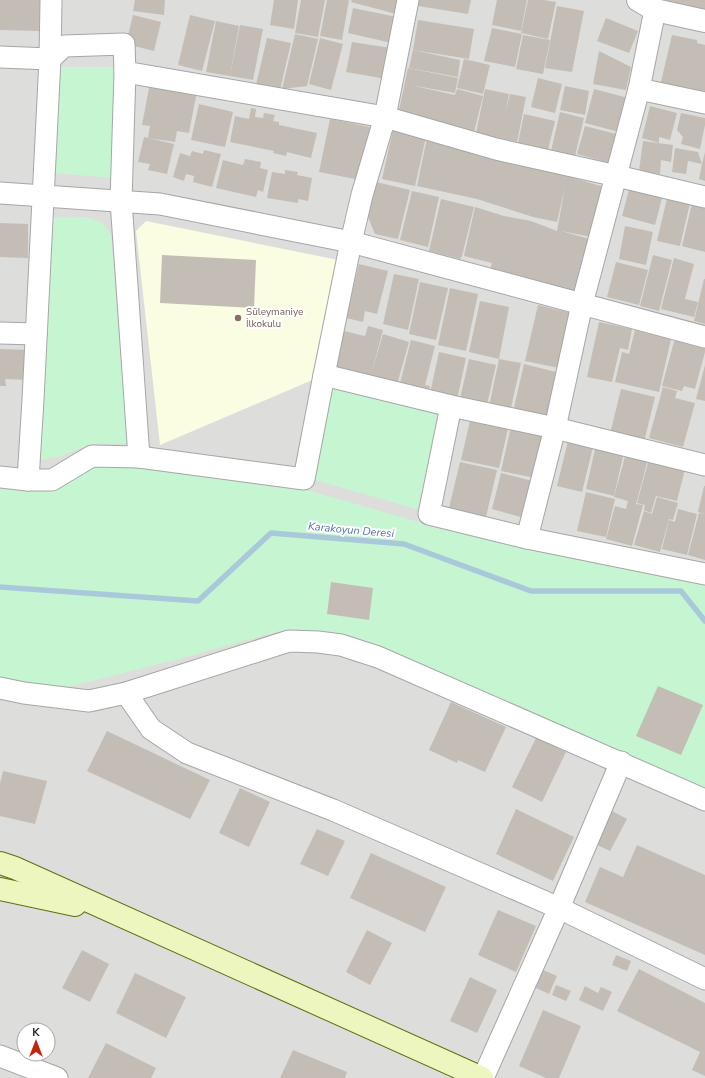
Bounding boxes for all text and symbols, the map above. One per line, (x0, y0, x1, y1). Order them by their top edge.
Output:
place label: Süleymaniye İlkokulu (246, 305, 303, 331)
marker: Süleymaniye İlkokulu (233, 313, 243, 323)
water label: Karakoyun Deresi (307, 519, 395, 541)
north arrow (16, 1022, 56, 1062)
text: K (32, 1025, 40, 1040)

